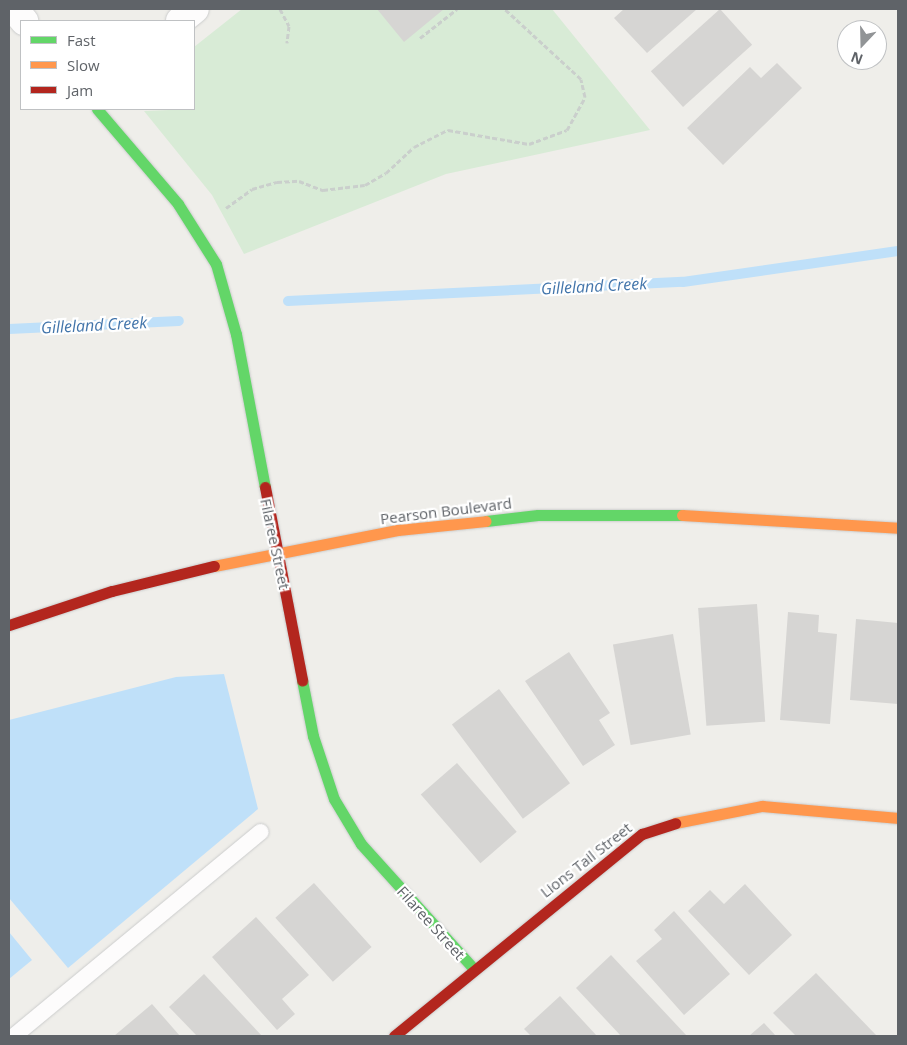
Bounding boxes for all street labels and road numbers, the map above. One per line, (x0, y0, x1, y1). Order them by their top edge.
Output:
street label: Pearson Boulevard (379, 494, 513, 528)
street label: Filaree Street (257, 497, 293, 591)
street label: Lions Tail Street (537, 819, 635, 901)
street label: Filaree Street (393, 883, 469, 963)

